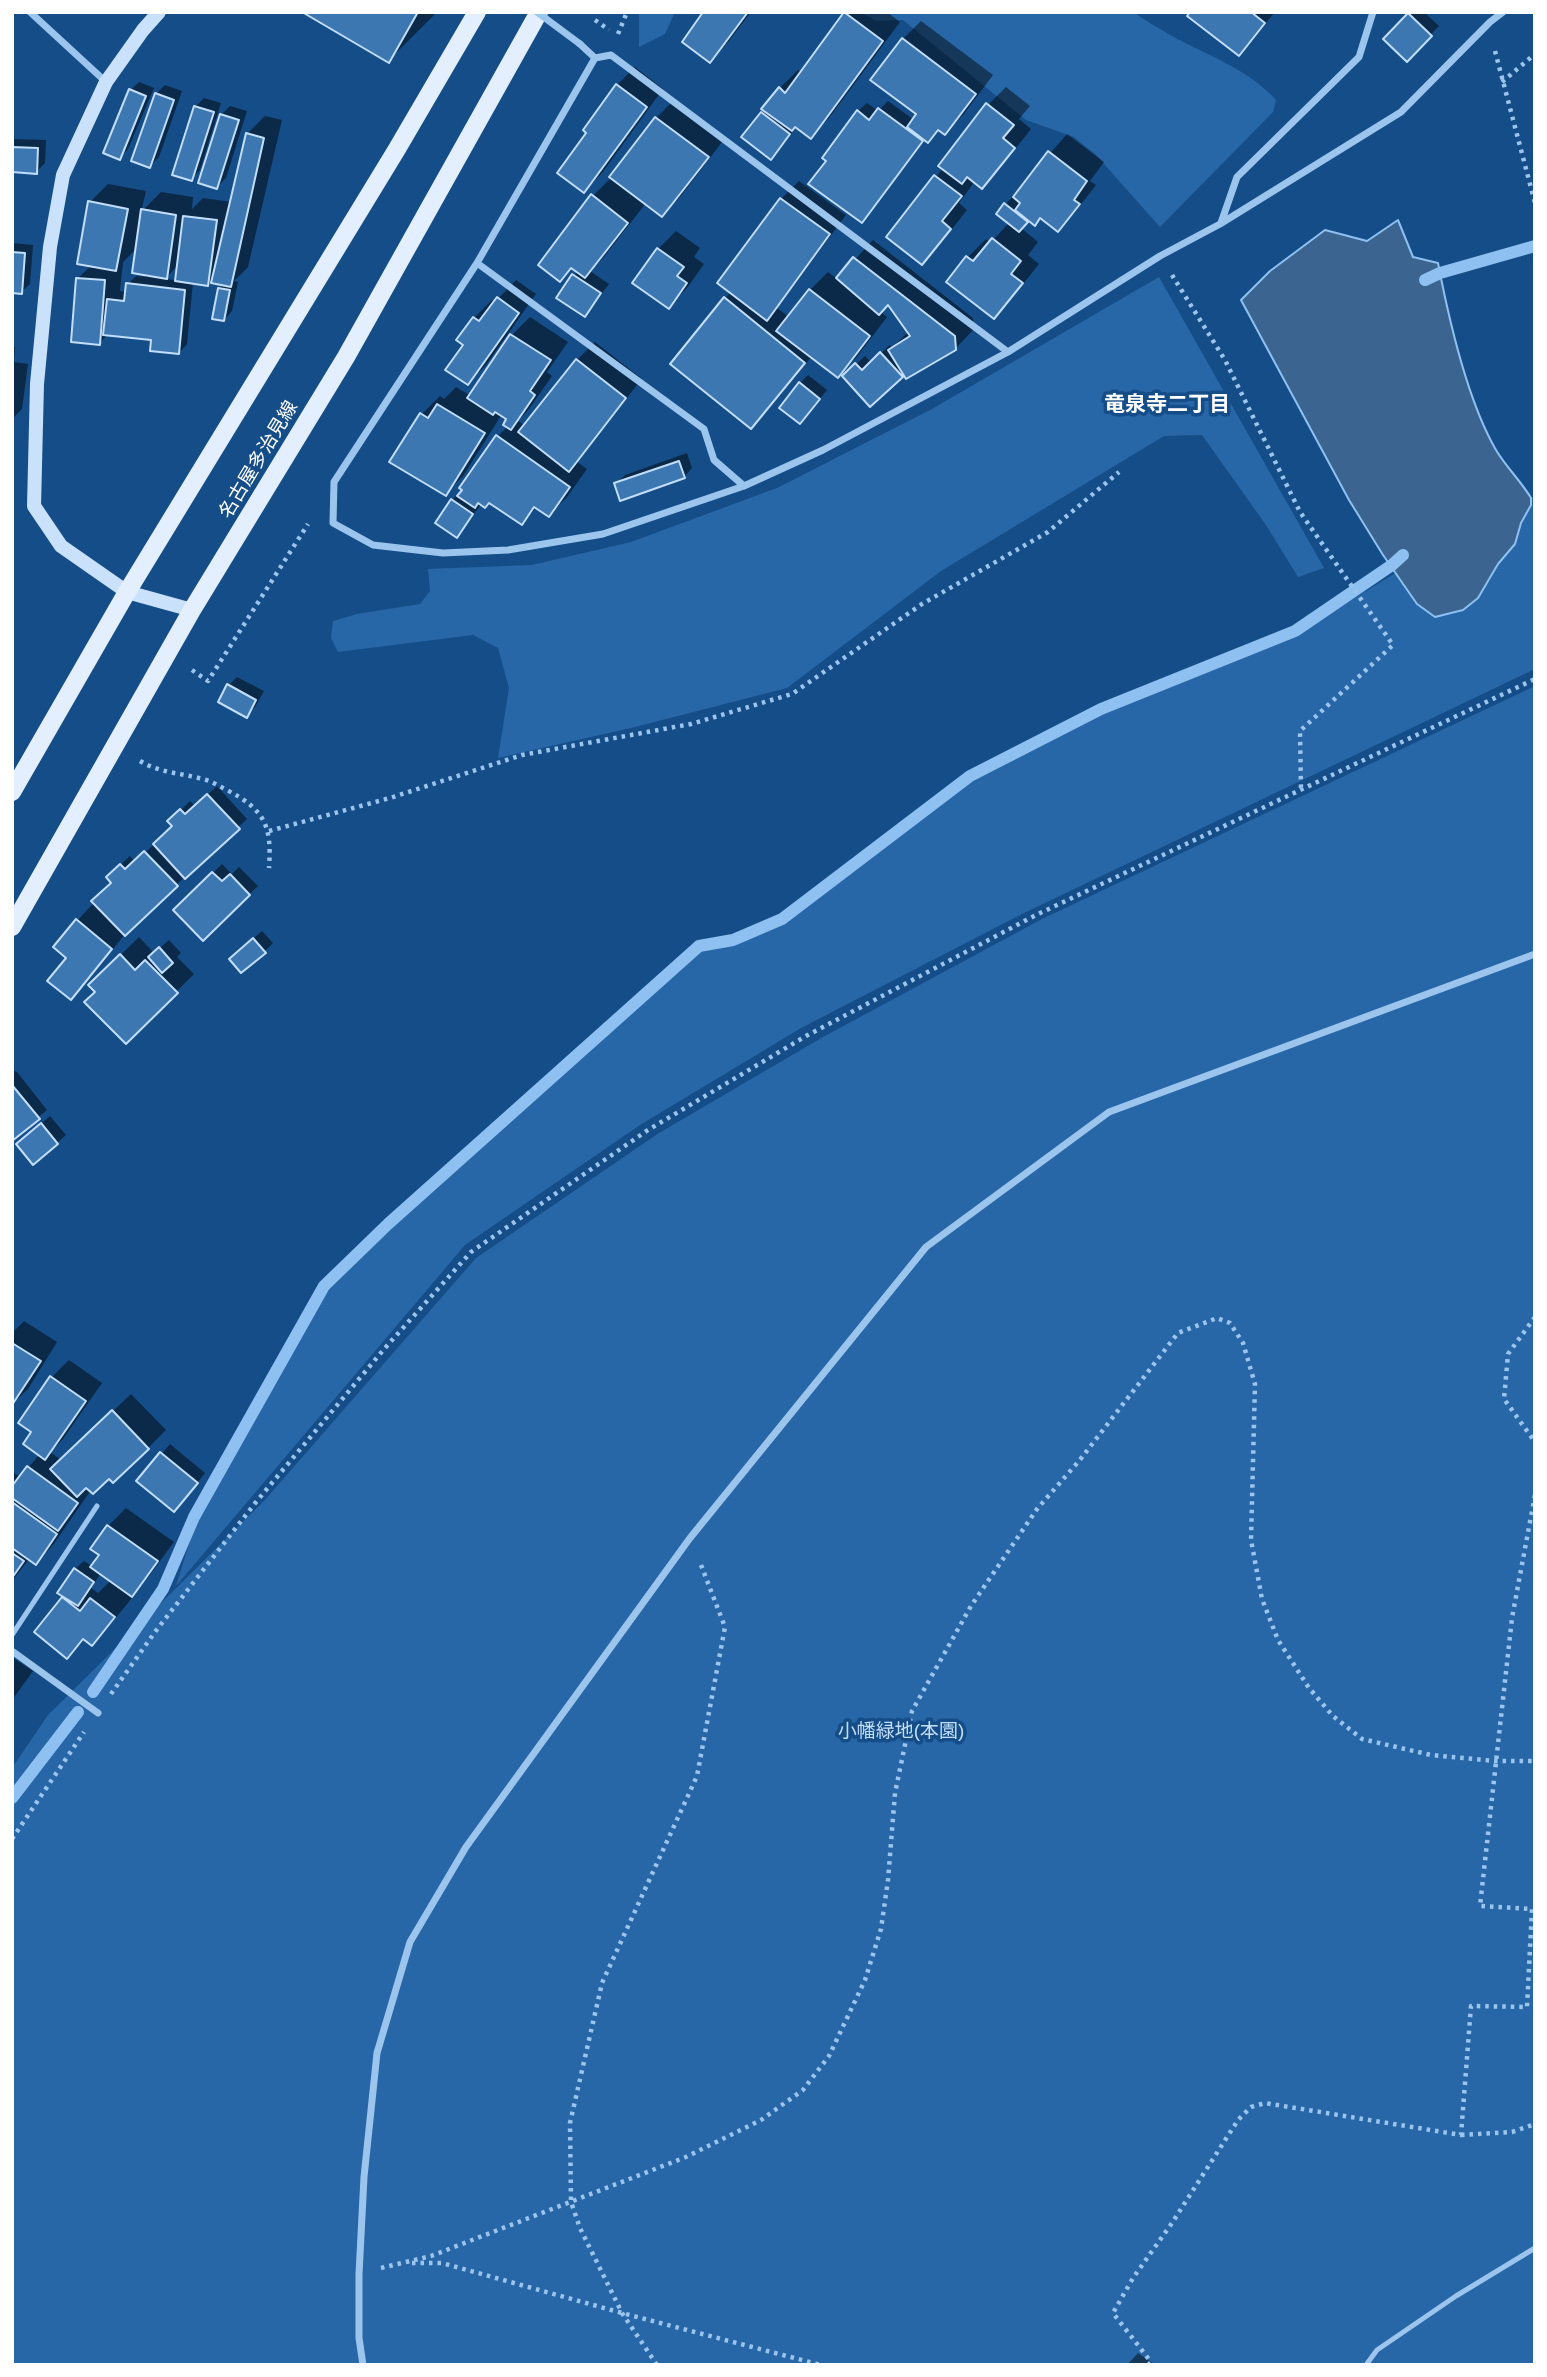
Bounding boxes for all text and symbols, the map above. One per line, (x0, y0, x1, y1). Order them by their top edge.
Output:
district label: 竜泉寺二丁目 (1104, 392, 1230, 418)
street label: 名古屋多治見線 (215, 397, 303, 523)
park label: 小幡緑地(本園) (838, 1721, 964, 1743)

